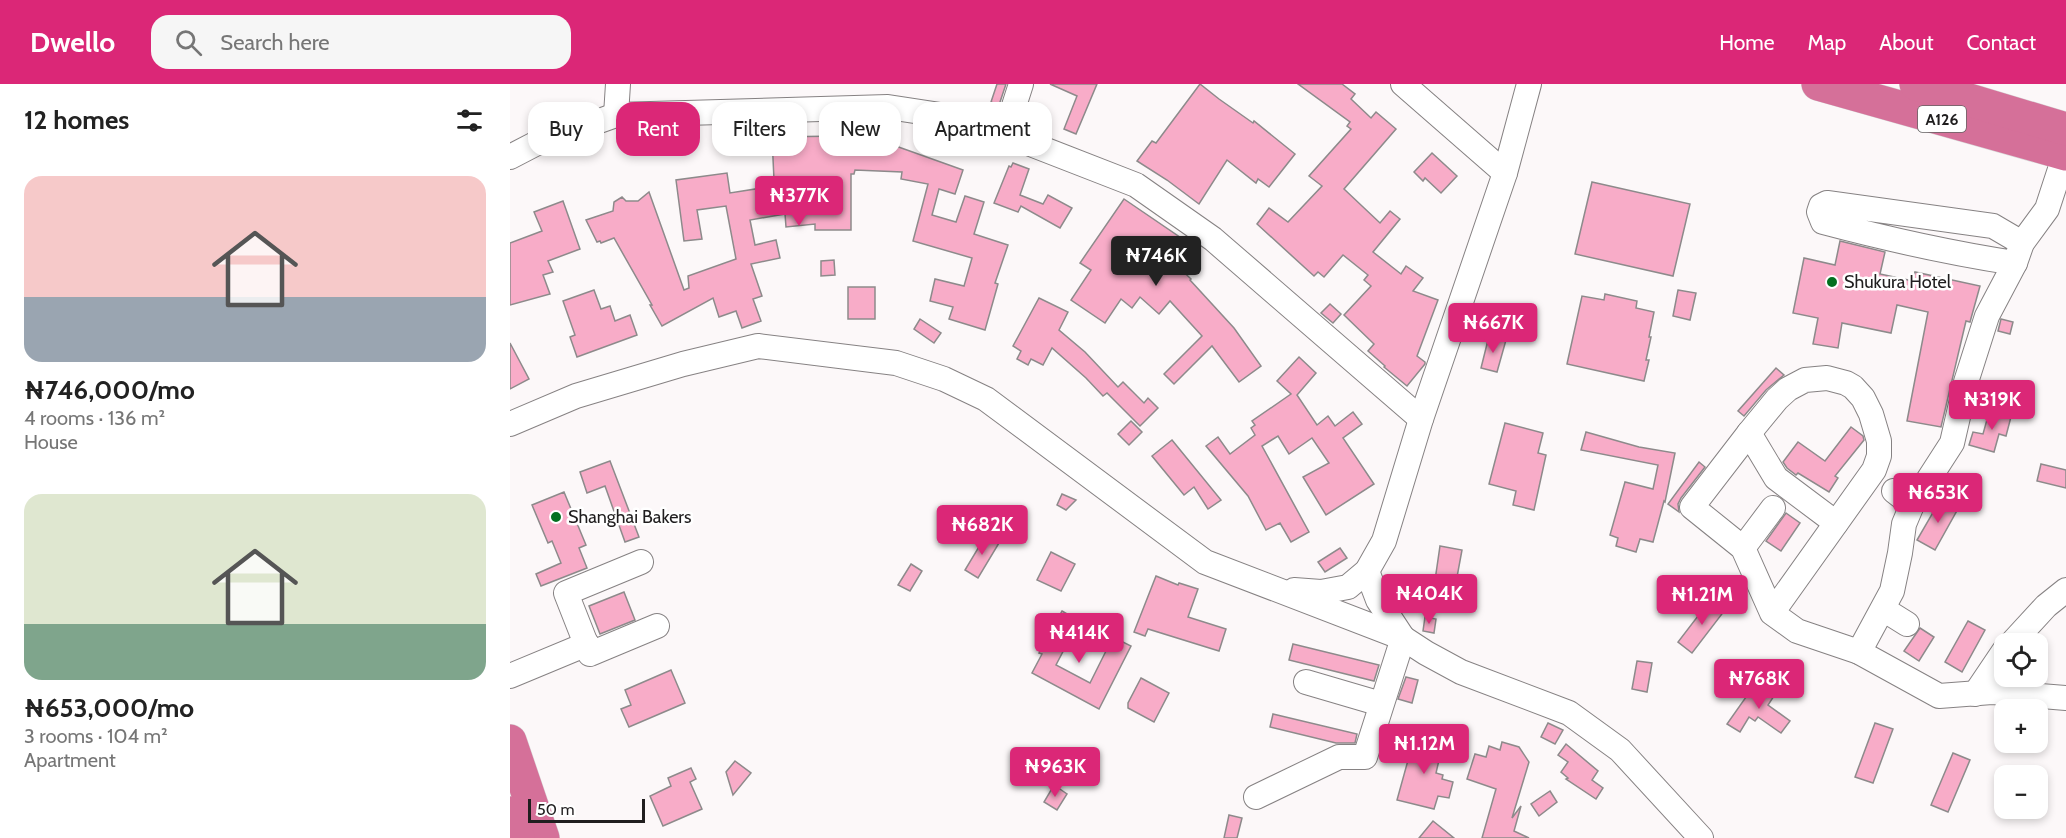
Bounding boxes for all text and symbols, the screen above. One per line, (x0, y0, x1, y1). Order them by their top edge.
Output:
search box (151, 15, 571, 69)
text: Dwello (30, 25, 115, 59)
icon: search (172, 26, 205, 59)
text: Search here (220, 29, 330, 56)
text: Home (1719, 30, 1775, 55)
text: Map (1808, 30, 1846, 55)
text: About (1879, 30, 1933, 55)
text: Contact (1966, 30, 2036, 55)
chip: Buy (528, 102, 604, 156)
chip: Rent (616, 102, 700, 156)
chip: Filters (712, 102, 807, 156)
chip: New (819, 102, 901, 156)
chip: Apartment (913, 102, 1052, 156)
text: 12 homes (24, 104, 129, 136)
icon: filters (453, 104, 486, 137)
road number: A126 (1918, 106, 1966, 132)
pin: ₦377K (757, 176, 841, 227)
text: ₦377K (769, 183, 829, 207)
icon: home (201, 215, 309, 323)
pin: ₦746K (1114, 236, 1198, 287)
text: ₦746K (1125, 243, 1187, 267)
place label: Shukura Hotel (1844, 271, 1952, 293)
marker: Shukura Hotel (1825, 275, 1839, 289)
pin: ₦667K (1451, 303, 1535, 354)
text: ₦667K (1462, 310, 1524, 334)
text: ₦746,000/mo (24, 374, 195, 406)
pin: ₦319K (1950, 380, 2034, 431)
text: ₦319K (1963, 387, 2021, 411)
text: 4 rooms · 136 m² (24, 406, 165, 430)
text: House (24, 430, 78, 454)
pin: ₦653K (1896, 473, 1980, 524)
text: ₦653K (1907, 480, 1969, 504)
pin: ₦682K (940, 505, 1024, 556)
place label: Shanghai Bakers (568, 506, 692, 528)
marker: Shanghai Bakers (549, 510, 563, 524)
text: ₦682K (951, 512, 1013, 536)
icon: home (201, 533, 309, 641)
pin: ₦404K (1387, 574, 1471, 625)
pin: ₦1.21M (1653, 575, 1751, 626)
text: ₦404K (1395, 581, 1463, 605)
text: ₦1.21M (1671, 582, 1733, 606)
pin: ₦414K (1037, 613, 1121, 664)
text: ₦414K (1049, 620, 1109, 644)
map controls (1994, 633, 2048, 819)
button: locate (1994, 633, 2048, 687)
pin: ₦768K (1717, 659, 1801, 710)
text: ₦768K (1728, 666, 1790, 690)
text: ₦653,000/mo (24, 692, 194, 724)
button: + (1994, 699, 2048, 753)
text: 3 rooms · 104 m² (24, 724, 168, 748)
pin: ₦1.12M (1375, 724, 1473, 775)
text: ₦1.12M (1393, 731, 1455, 755)
pin: ₦963K (1013, 747, 1097, 798)
text: Apartment (24, 748, 116, 772)
text: ₦963K (1024, 754, 1086, 778)
button: − (1994, 765, 2048, 819)
scale bar (528, 796, 645, 824)
text: 50 m (537, 800, 574, 819)

